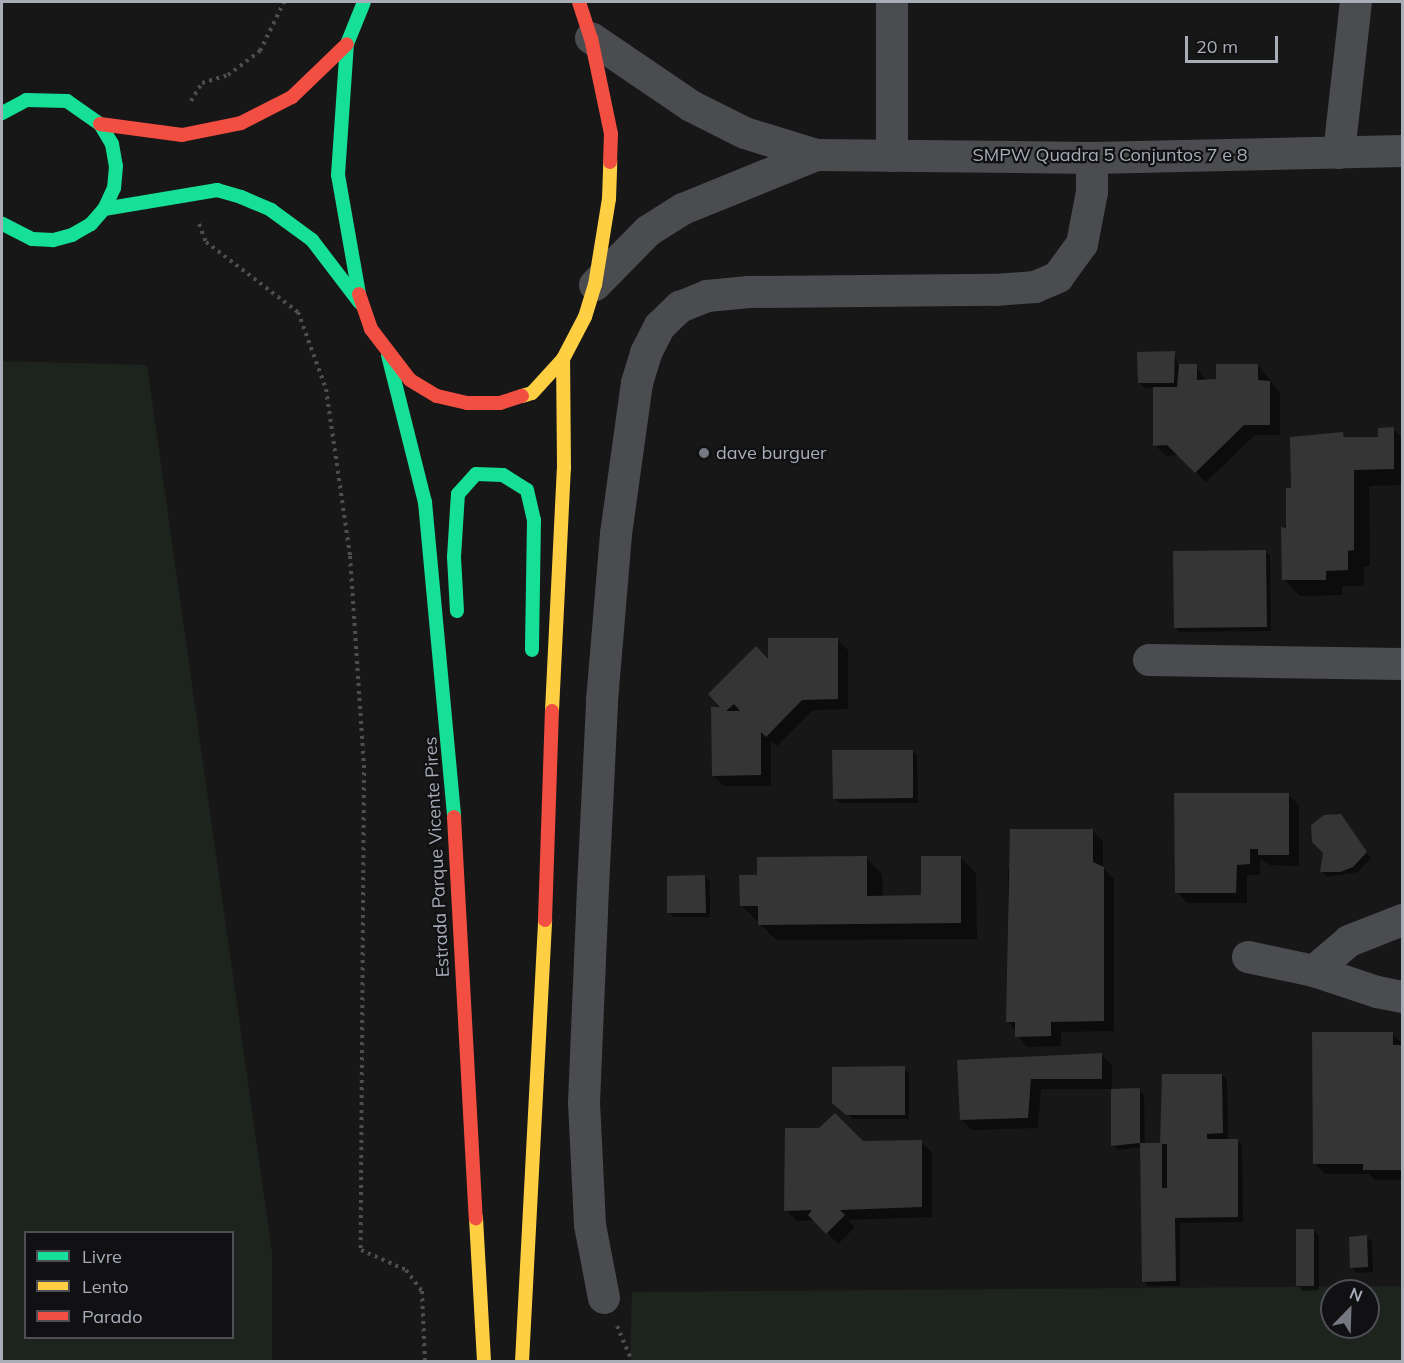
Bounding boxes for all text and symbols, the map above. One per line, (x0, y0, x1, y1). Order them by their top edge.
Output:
scale bar (1188, 24, 1281, 62)
text: 20 m (1196, 35, 1238, 58)
street label: SMPW Quadra 5 Conjuntos 7 e 8 (972, 144, 1248, 166)
place label: dave burguer (716, 442, 827, 464)
marker: dave burguer (697, 446, 711, 460)
street label: Estrada Parque Vicente Pires (420, 736, 454, 978)
legend (24, 1231, 234, 1339)
text: Livre (82, 1245, 122, 1268)
text: Lento (82, 1275, 129, 1298)
north arrow (1320, 1279, 1380, 1339)
text: N (1347, 1283, 1366, 1306)
text: Parado (82, 1305, 142, 1328)

